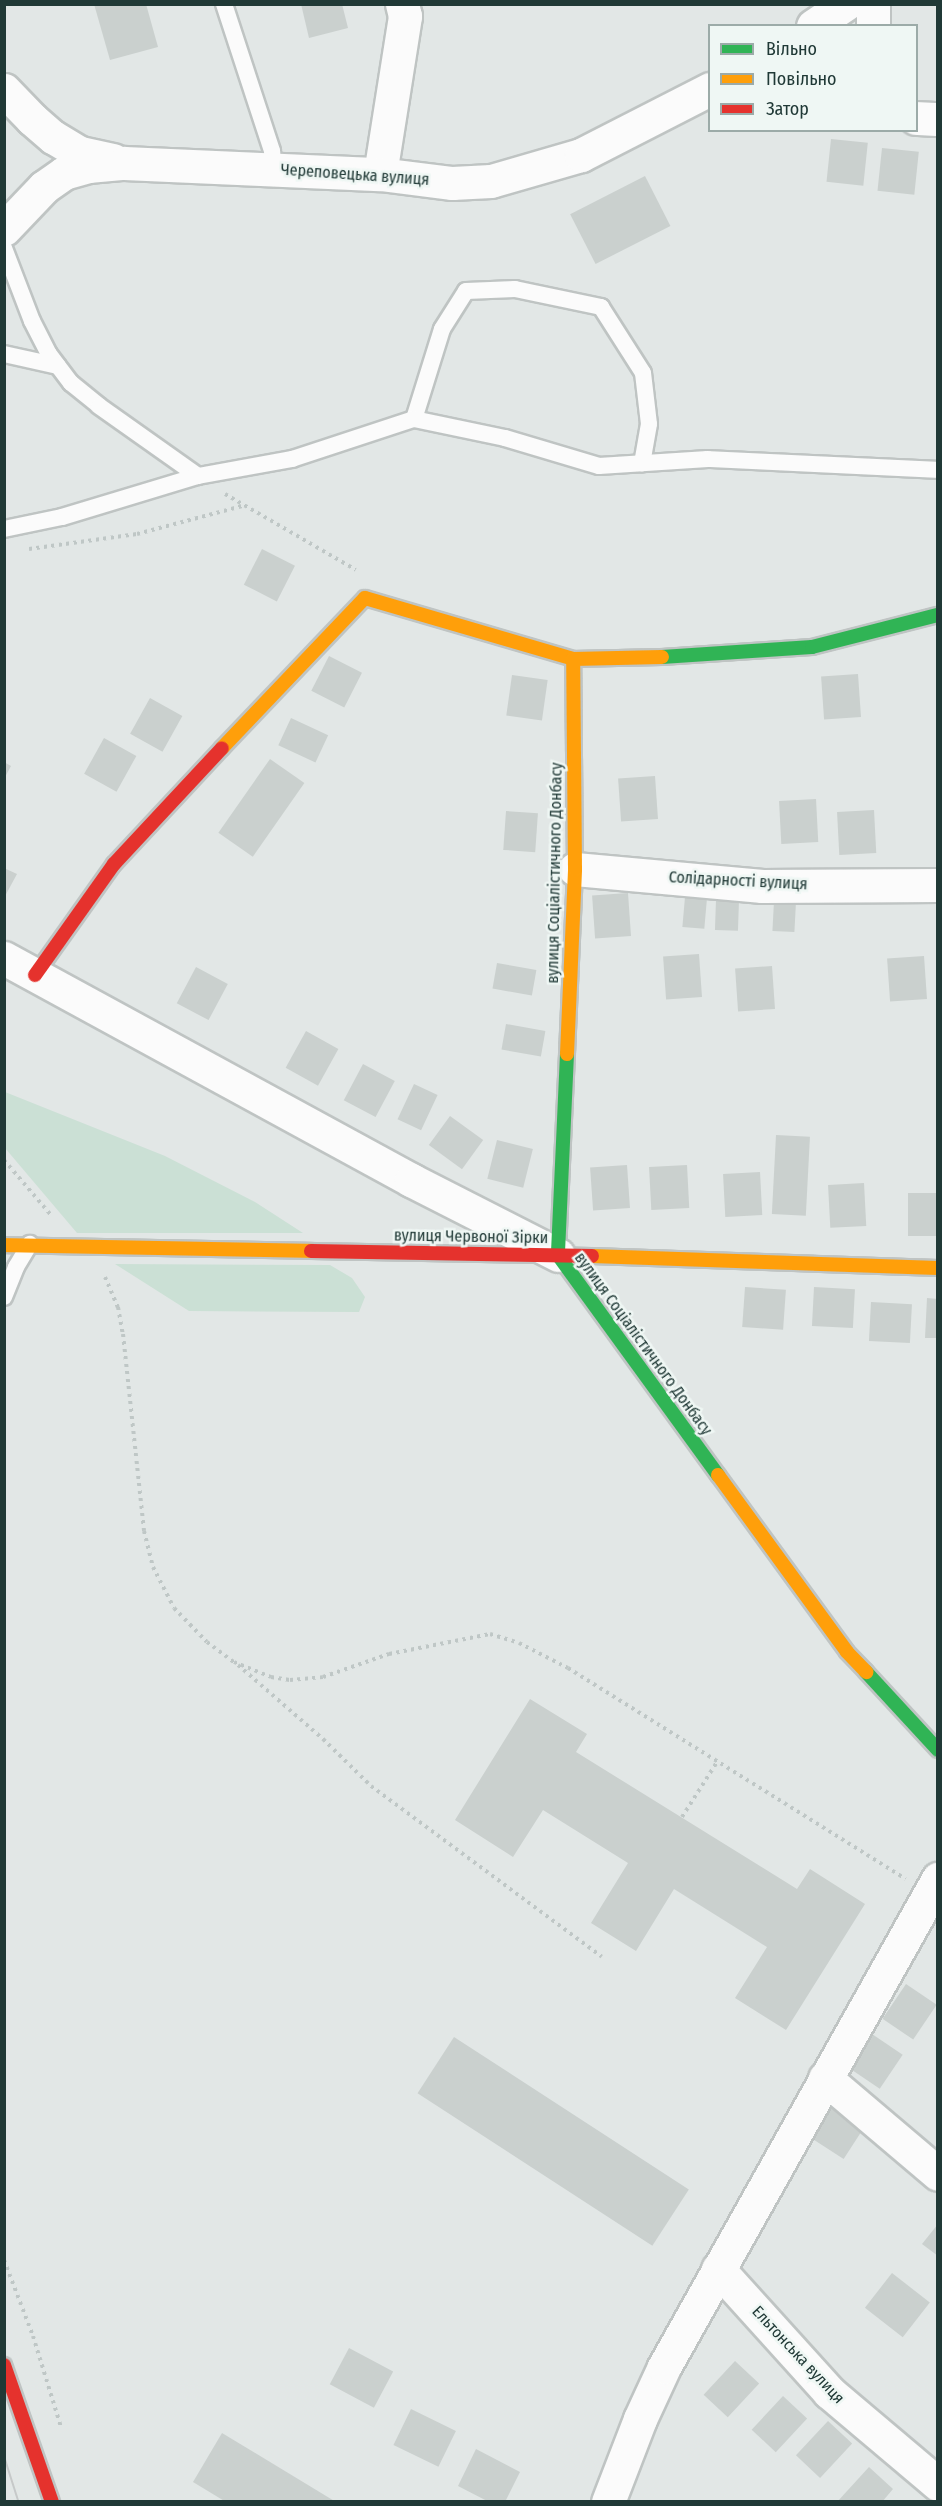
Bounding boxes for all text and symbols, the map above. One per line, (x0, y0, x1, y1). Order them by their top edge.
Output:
legend (708, 24, 918, 132)
text: Вільно (766, 38, 817, 60)
text: Повільно (766, 68, 837, 90)
text: Затор (766, 98, 809, 120)
street label: Череповецька вулиця (280, 160, 430, 190)
street label: вулиця Соціалістичного Донбасу (543, 762, 567, 984)
street label: Солідарності вулиця (668, 868, 808, 894)
street label: вулиця Червоної Зірки (394, 1226, 548, 1248)
street label: вулиця Соціалістичного Донбасу (570, 1249, 716, 1439)
street label: Ельтонська вулиця (748, 2302, 848, 2408)

